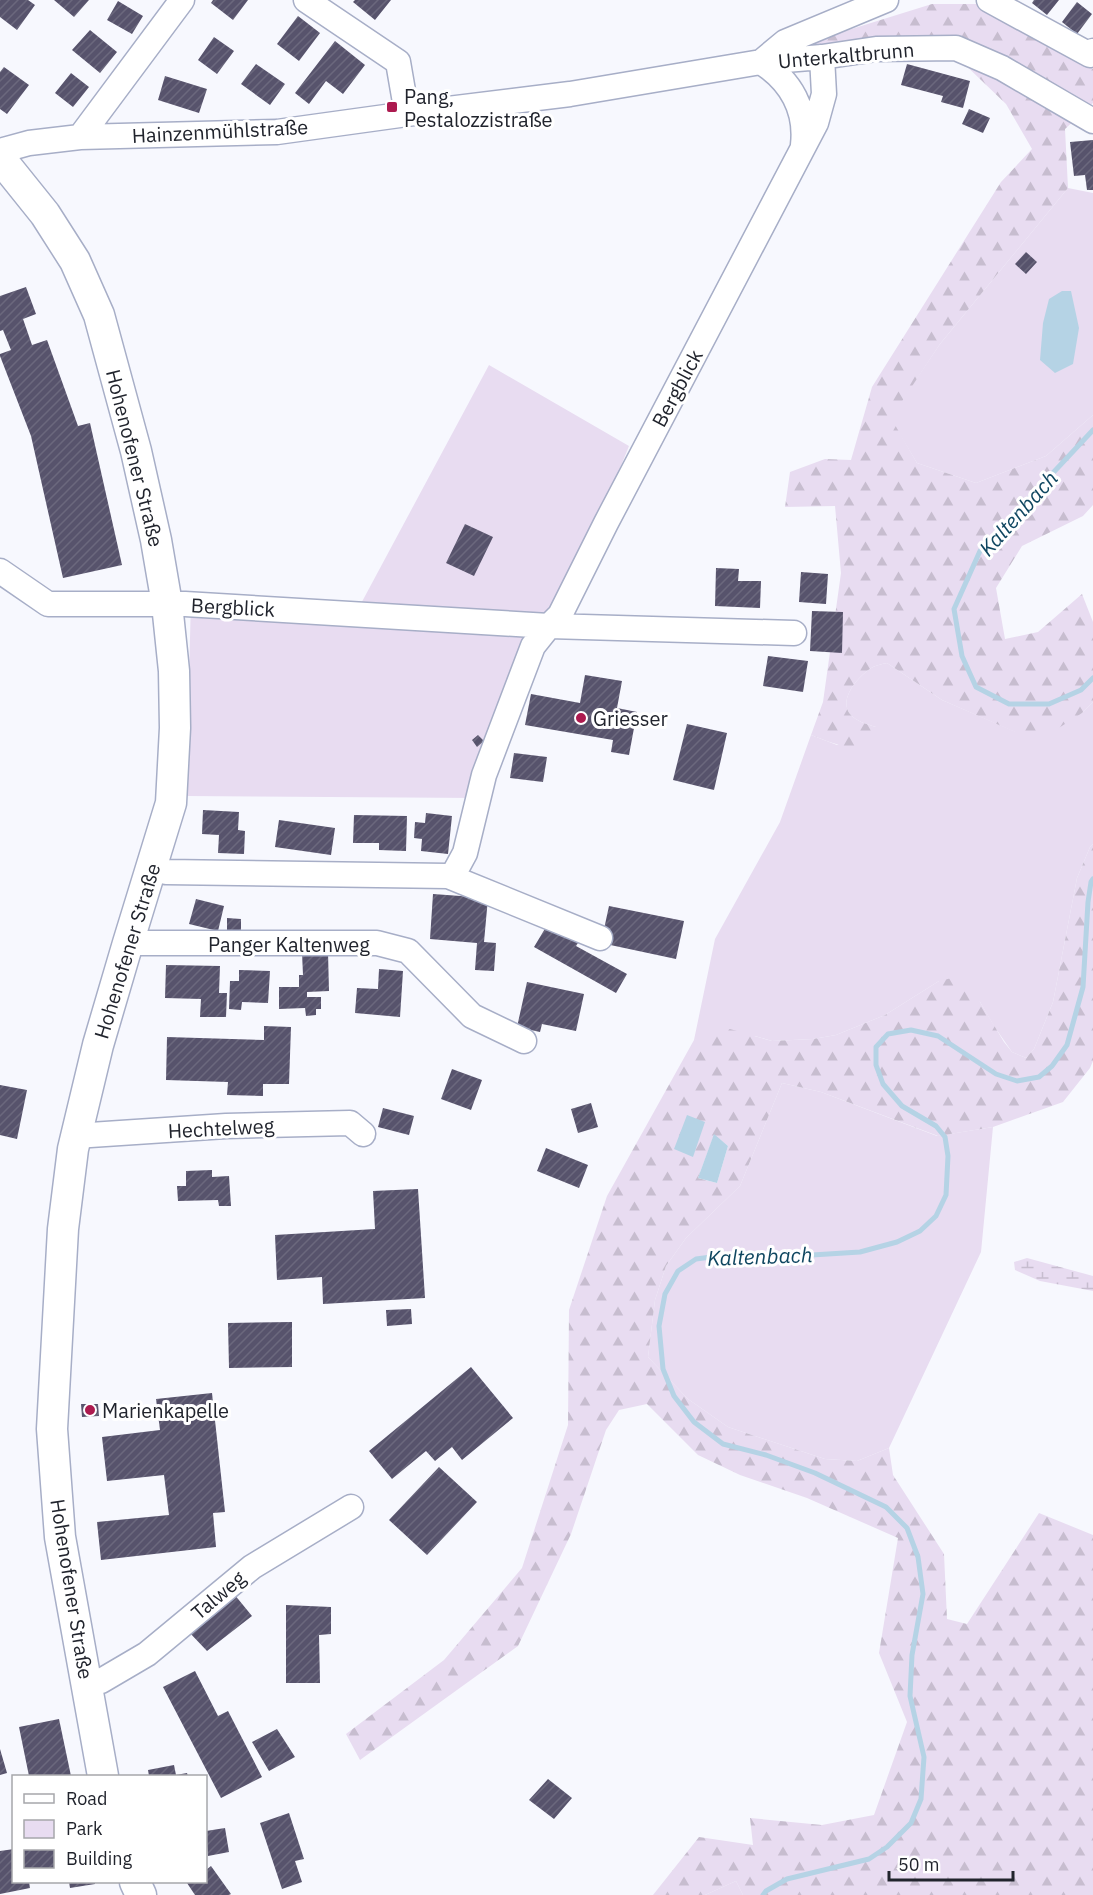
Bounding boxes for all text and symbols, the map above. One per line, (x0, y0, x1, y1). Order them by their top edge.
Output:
street label: Unterkaltbrunn (777, 36, 915, 74)
place label: Pang, Pestalozzistraße (404, 83, 552, 133)
marker: Pang, Pestalozzistraße (385, 100, 399, 114)
street label: Hainzenmühlstraße (131, 113, 309, 149)
street label: Bergblick (645, 344, 709, 431)
street label: Hohenofener Straße (100, 366, 170, 550)
water label: Kaltenbach (972, 464, 1064, 562)
street label: Bergblick (190, 591, 276, 623)
place label: Griesser (593, 705, 668, 732)
marker: Griesser (574, 711, 588, 725)
street label: Hohenofener Straße (87, 860, 167, 1042)
street label: Panger Kaltenweg (208, 931, 370, 958)
street label: Hechtelweg (167, 1112, 275, 1144)
water label: Kaltenbach (707, 1240, 813, 1272)
place label: Marienkapelle (102, 1397, 229, 1424)
marker: Marienkapelle (83, 1403, 97, 1417)
street label: Hohenofener Straße (44, 1497, 100, 1681)
street label: Talweg (185, 1564, 251, 1626)
legend (12, 1775, 207, 1883)
text: Road (66, 1787, 107, 1810)
text: Park (66, 1817, 103, 1840)
scale bar (889, 1844, 1014, 1882)
text: Building (66, 1847, 133, 1870)
text: 50 m (898, 1853, 940, 1876)

